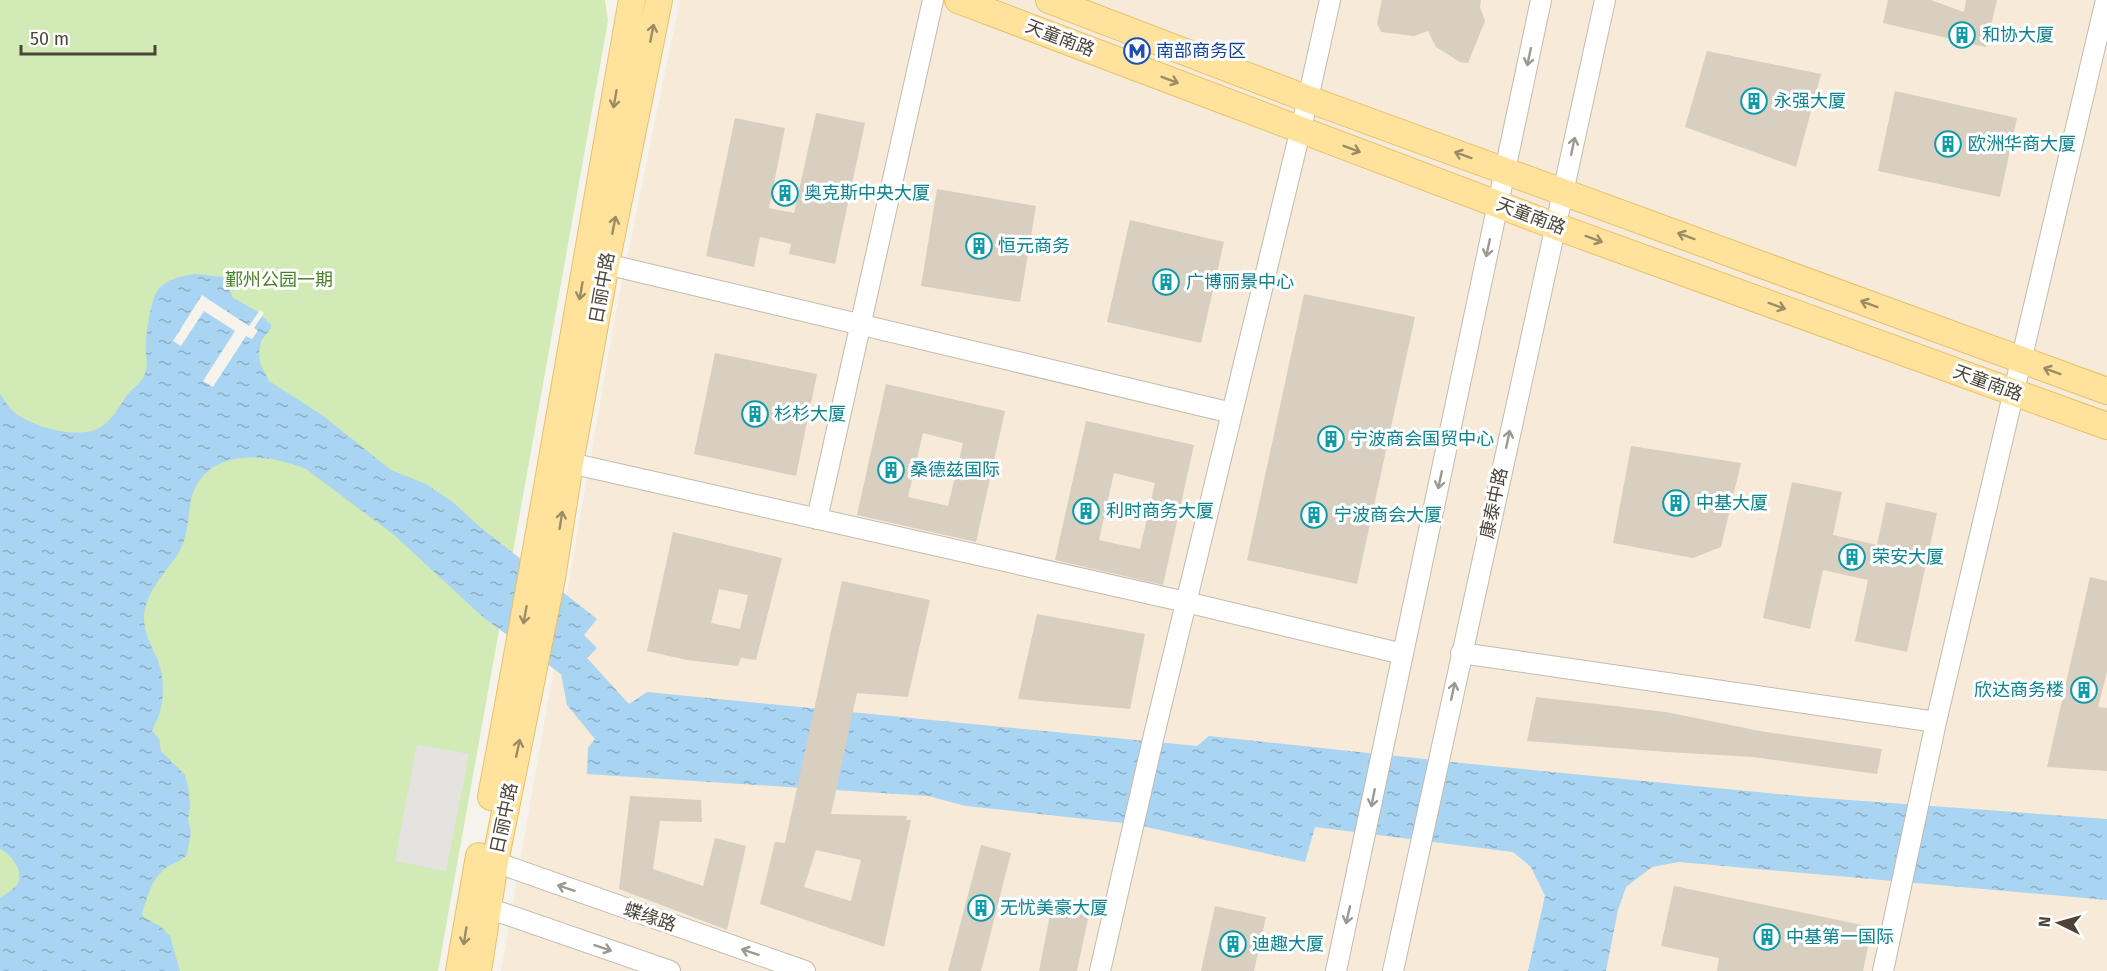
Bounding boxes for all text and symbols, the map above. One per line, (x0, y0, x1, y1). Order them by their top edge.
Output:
street label: 天童南路 (1022, 15, 1098, 61)
scale bar (21, 18, 154, 56)
building icon: 和协大厦 (1947, 20, 1977, 50)
one-way arrow (647, 24, 658, 44)
place label: 和协大厦 (1982, 24, 2054, 46)
text: 50 m (30, 28, 69, 50)
metro station icon: 南部商务区 (1122, 36, 1152, 66)
place label: 南部商务区 (1156, 40, 1246, 62)
one-way arrow (1522, 48, 1534, 67)
one-way arrow (1160, 75, 1178, 86)
building icon: 永强大厦 (1739, 86, 1769, 116)
one-way arrow (609, 89, 620, 108)
place label: 永强大厦 (1774, 90, 1846, 112)
building icon: 欧洲华商大厦 (1933, 129, 1963, 159)
place label: 欧洲华商大厦 (1968, 133, 2076, 155)
one-way arrow (1568, 137, 1579, 156)
one-way arrow (1342, 144, 1361, 155)
one-way arrow (1455, 148, 1473, 159)
building icon: 奥克斯中央大厦 (770, 178, 800, 208)
place label: 奥克斯中央大厦 (804, 182, 930, 204)
street label: 天童南路 (1493, 193, 1569, 239)
one-way arrow (609, 215, 620, 235)
one-way arrow (1677, 230, 1696, 241)
building icon: 恒元商务 (964, 231, 994, 261)
place label: 恒元商务 (998, 235, 1070, 257)
one-way arrow (1584, 235, 1602, 246)
one-way arrow (1482, 238, 1494, 257)
street label: 日丽中路 (585, 251, 619, 325)
building icon: 广博丽景中心 (1151, 267, 1181, 297)
park label: 鄞州公园一期 (225, 269, 333, 291)
place label: 广博丽景中心 (1186, 271, 1294, 293)
one-way arrow (575, 281, 586, 300)
one-way arrow (1860, 297, 1879, 308)
one-way arrow (1767, 302, 1786, 313)
street label: 天童南路 (1950, 360, 2026, 406)
one-way arrow (2043, 364, 2062, 375)
building icon: 杉杉大厦 (740, 399, 770, 429)
place label: 杉杉大厦 (774, 403, 846, 425)
building icon: 宁波商会国贸中心 (1316, 424, 1346, 454)
place label: 宁波商会国贸中心 (1350, 428, 1494, 450)
one-way arrow (1503, 430, 1515, 449)
building icon: 桑德兹国际 (876, 455, 906, 485)
place label: 桑德兹国际 (910, 459, 1000, 481)
street label: 康泰中路 (1476, 465, 1512, 541)
one-way arrow (1434, 470, 1445, 489)
building icon: 中基大厦 (1661, 488, 1691, 518)
place label: 中基大厦 (1696, 492, 1768, 514)
building icon: 利时商务大厦 (1071, 496, 1101, 526)
place label: 利时商务大厦 (1106, 500, 1214, 522)
building icon: 宁波商会大厦 (1299, 500, 1329, 530)
place label: 宁波商会大厦 (1334, 504, 1442, 526)
one-way arrow (556, 510, 567, 530)
building icon: 荣安大厦 (1837, 542, 1867, 572)
place label: 荣安大厦 (1872, 546, 1944, 568)
one-way arrow (519, 604, 530, 624)
building icon: 欣达商务楼 (2069, 675, 2099, 705)
place label: 欣达商务楼 (1974, 679, 2064, 701)
one-way arrow (1448, 682, 1459, 701)
one-way arrow (513, 739, 525, 758)
street label: 日丽中路 (486, 780, 522, 856)
one-way arrow (1367, 788, 1378, 807)
one-way arrow (557, 881, 576, 892)
building icon: 无忧美豪大厦 (966, 893, 996, 923)
north arrow (2029, 893, 2089, 953)
place label: 无忧美豪大厦 (1000, 897, 1108, 919)
street label: 蝶缘路 (621, 898, 679, 936)
one-way arrow (1342, 905, 1354, 924)
text: N (2035, 916, 2054, 928)
building icon: 中基第一国际 (1752, 922, 1782, 952)
one-way arrow (459, 926, 470, 945)
place label: 中基第一国际 (1786, 926, 1894, 948)
building icon: 迪趣大厦 (1218, 929, 1248, 959)
place label: 迪趣大厦 (1252, 933, 1324, 955)
one-way arrow (593, 943, 612, 954)
one-way arrow (741, 945, 760, 956)

